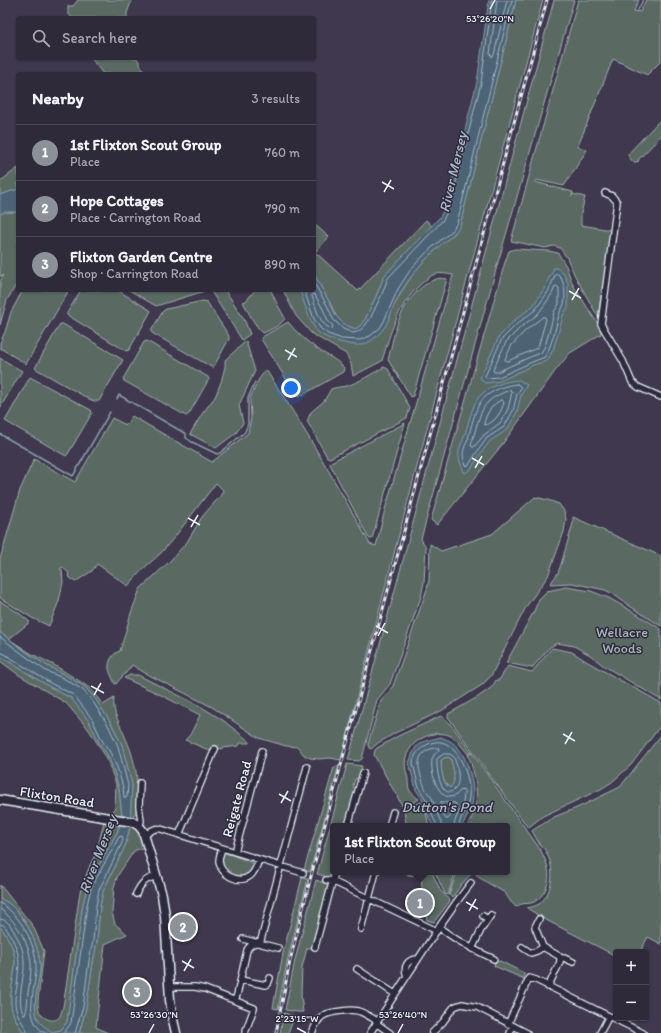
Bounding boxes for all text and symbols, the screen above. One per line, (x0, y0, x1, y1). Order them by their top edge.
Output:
text: 53°26'20"N (466, 12, 514, 25)
search box (16, 16, 316, 60)
icon: search (30, 27, 52, 49)
text: Search here (62, 29, 137, 47)
text: Nearby (32, 88, 84, 108)
text: 3 results (251, 91, 300, 106)
water label: River Mersey (435, 128, 471, 214)
text: 1st Flixton Scout Group (70, 136, 222, 154)
text: 1 (42, 145, 48, 160)
text: 760 m (265, 145, 300, 160)
text: Place (70, 154, 100, 169)
text: Hope Cottages (70, 192, 164, 210)
text: 2 (42, 201, 48, 216)
text: 790 m (265, 201, 300, 216)
text: Place · Carrington Road (70, 210, 201, 225)
text: Flixton Garden Centre (70, 248, 213, 266)
text: 3 (41, 257, 49, 272)
text: 890 m (264, 257, 300, 272)
text: Shop · Carrington Road (70, 266, 199, 281)
your location (281, 378, 301, 398)
park label: Wellacre Woods (596, 624, 648, 657)
street label: Reigate Road (219, 758, 255, 839)
street label: Flixton Road (19, 783, 96, 811)
water label: Dutton's Pond (402, 798, 494, 816)
water label: River Mersey (75, 811, 122, 896)
popup (330, 823, 510, 875)
text: 1st Flixton Scout Group (344, 833, 496, 851)
text: Place (344, 851, 374, 866)
pin: 1 (407, 888, 433, 918)
pin: 2 (170, 912, 196, 942)
map controls (613, 949, 649, 1021)
button: + (613, 949, 649, 985)
pin: 3 (124, 977, 150, 1007)
button: − (613, 985, 649, 1021)
text: 53°26'30"N (130, 1008, 178, 1021)
text: 53°26'40"N (379, 1008, 428, 1021)
text: 2°23'15"W (276, 1012, 319, 1025)

